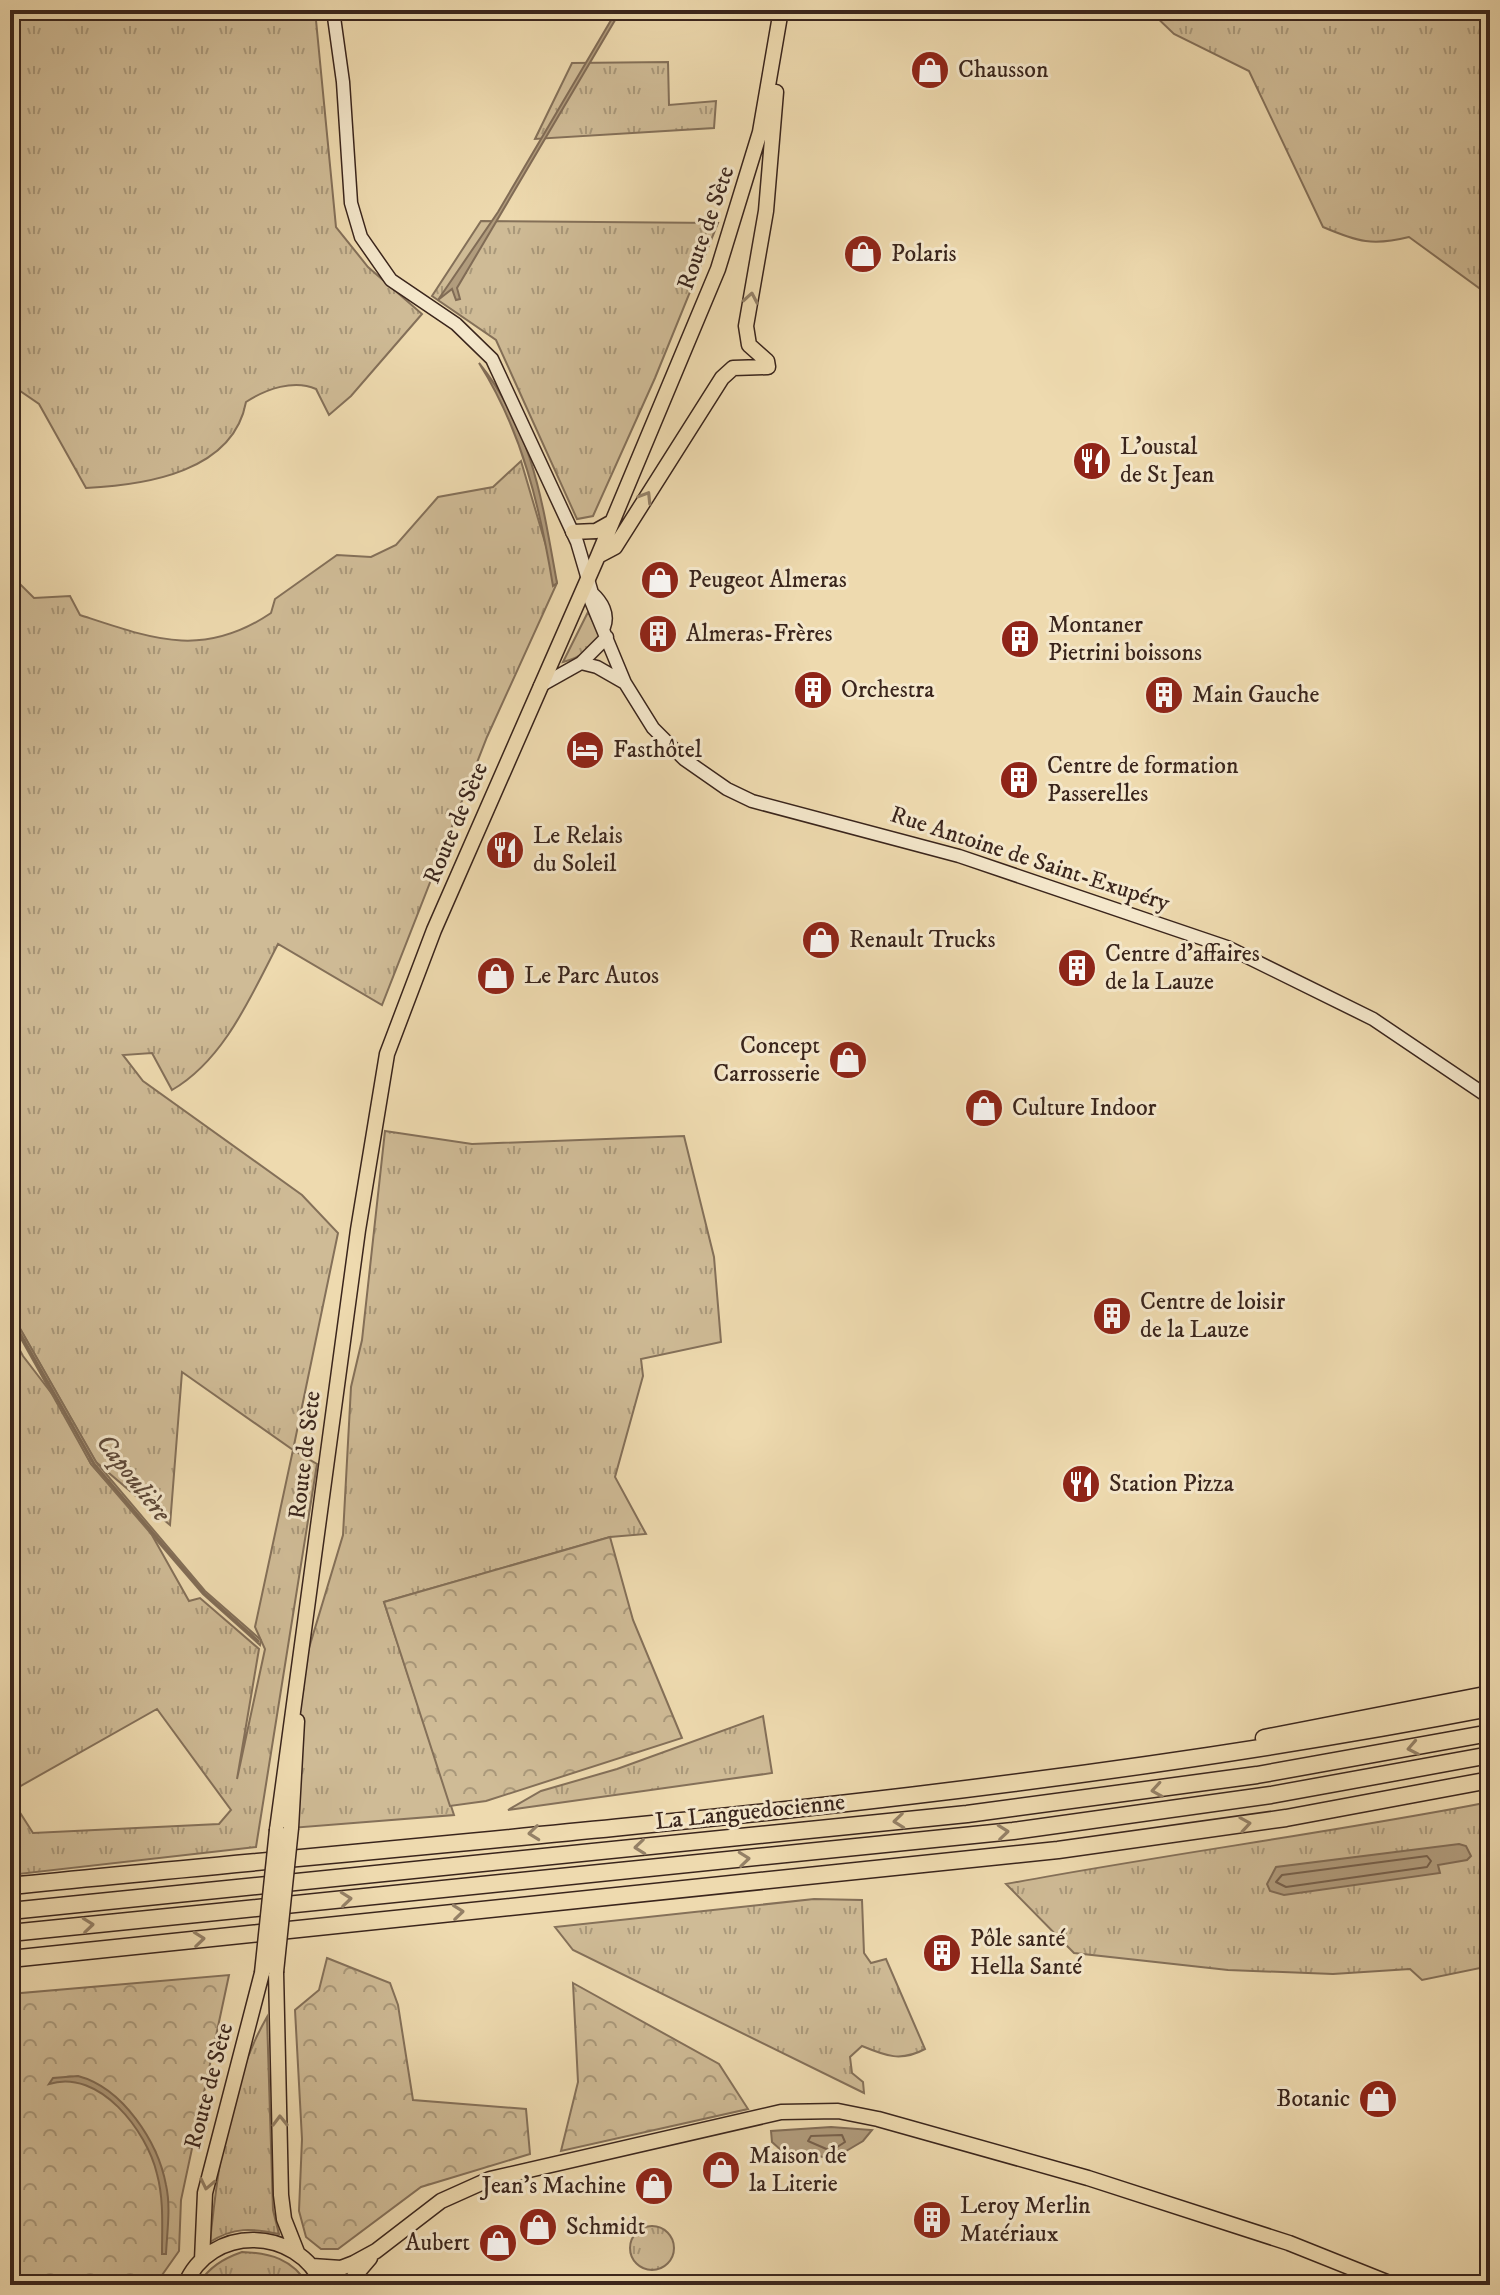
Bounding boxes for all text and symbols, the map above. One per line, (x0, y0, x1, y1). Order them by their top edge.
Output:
shop icon: Chausson (909, 49, 951, 91)
place label: Chausson (958, 55, 1049, 85)
street label: Route de Sète (671, 162, 741, 294)
shop icon: Polaris (842, 233, 884, 275)
place label: Polaris (891, 239, 957, 269)
one-way arrow (742, 291, 759, 304)
place label: L'oustal de St Jean (1120, 432, 1215, 490)
restaurant icon: L'oustal de St Jean (1071, 440, 1113, 482)
one-way arrow (637, 491, 652, 506)
shop icon: Peugeot Almeras (639, 559, 681, 601)
place label: Peugeot Almeras (688, 565, 847, 595)
place label: Montaner Pietrini boissons (1048, 610, 1202, 668)
building icon: Almeras-Frères (637, 613, 679, 655)
building icon: Montaner Pietrini boissons (999, 618, 1041, 660)
place label: Almeras-Frères (686, 619, 833, 649)
building icon: Orchestra (792, 669, 834, 711)
building icon: Main Gauche (1143, 674, 1185, 716)
place label: Orchestra (841, 675, 935, 705)
place label: Main Gauche (1192, 680, 1319, 710)
hotel icon: Fasthôtel (564, 729, 606, 771)
place label: Fasthôtel (613, 735, 703, 765)
place label: Centre de formation Passerelles (1047, 751, 1239, 809)
street label: Route de Sète (417, 758, 495, 888)
building icon: Centre de formation Passerelles (998, 759, 1040, 801)
street label: Rue Antoine de Saint-Exupéry (887, 800, 1174, 919)
place label: Le Relais du Soleil (533, 821, 623, 879)
restaurant icon: Le Relais du Soleil (484, 829, 526, 871)
shop icon: Renault Trucks (800, 919, 842, 961)
place label: Renault Trucks (849, 925, 996, 955)
place label: Centre d'affaires de la Lauze (1105, 939, 1260, 997)
building icon: Centre d'affaires de la Lauze (1056, 947, 1098, 989)
shop icon: Le Parc Autos (475, 955, 517, 997)
place label: Le Parc Autos (524, 961, 659, 991)
place label: Concept Carrosserie (713, 1031, 820, 1089)
shop icon: Concept Carrosserie (827, 1039, 869, 1081)
shop icon: Culture Indoor (963, 1087, 1005, 1129)
place label: Culture Indoor (1012, 1093, 1157, 1123)
place label: Centre de loisir de la Lauze (1140, 1287, 1285, 1345)
building icon: Centre de loisir de la Lauze (1091, 1295, 1133, 1337)
street label: Route de Sète (282, 1389, 328, 1521)
water label: Capoulière (88, 1427, 178, 1530)
restaurant icon: Station Pizza (1060, 1463, 1102, 1505)
place label: Station Pizza (1109, 1469, 1235, 1499)
one-way arrow (1407, 1738, 1420, 1755)
one-way arrow (1150, 1781, 1164, 1798)
street label: La Languedocienne (653, 1787, 847, 1837)
one-way arrow (892, 1813, 905, 1830)
one-way arrow (1238, 1816, 1251, 1833)
one-way arrow (997, 1823, 1010, 1840)
one-way arrow (527, 1825, 540, 1842)
one-way arrow (633, 1839, 646, 1856)
one-way arrow (738, 1850, 751, 1867)
one-way arrow (340, 1890, 353, 1907)
one-way arrow (452, 1904, 465, 1921)
one-way arrow (82, 1917, 95, 1934)
place label: Pôle santé Hella Santé (970, 1924, 1082, 1982)
one-way arrow (193, 1930, 206, 1947)
building icon: Pôle santé Hella Santé (921, 1932, 963, 1974)
street label: Route de Sète (178, 2020, 240, 2152)
shop icon: Botanic (1357, 2078, 1399, 2120)
place label: Botanic (1276, 2084, 1350, 2114)
one-way arrow (271, 2114, 288, 2127)
place label: Maison de la Literie (749, 2141, 847, 2199)
shop icon: Maison de la Literie (700, 2149, 742, 2191)
shop icon: Jean's Machine (633, 2165, 675, 2207)
place label: Jean's Machine (480, 2171, 626, 2201)
one-way arrow (199, 2177, 216, 2190)
place label: Leroy Merlin Matériaux (960, 2191, 1091, 2249)
building icon: Leroy Merlin Matériaux (911, 2199, 953, 2241)
shop icon: Schmidt (517, 2206, 559, 2248)
place label: Schmidt (566, 2212, 646, 2242)
shop icon: Aubert (477, 2222, 519, 2264)
place label: Aubert (405, 2228, 470, 2258)

